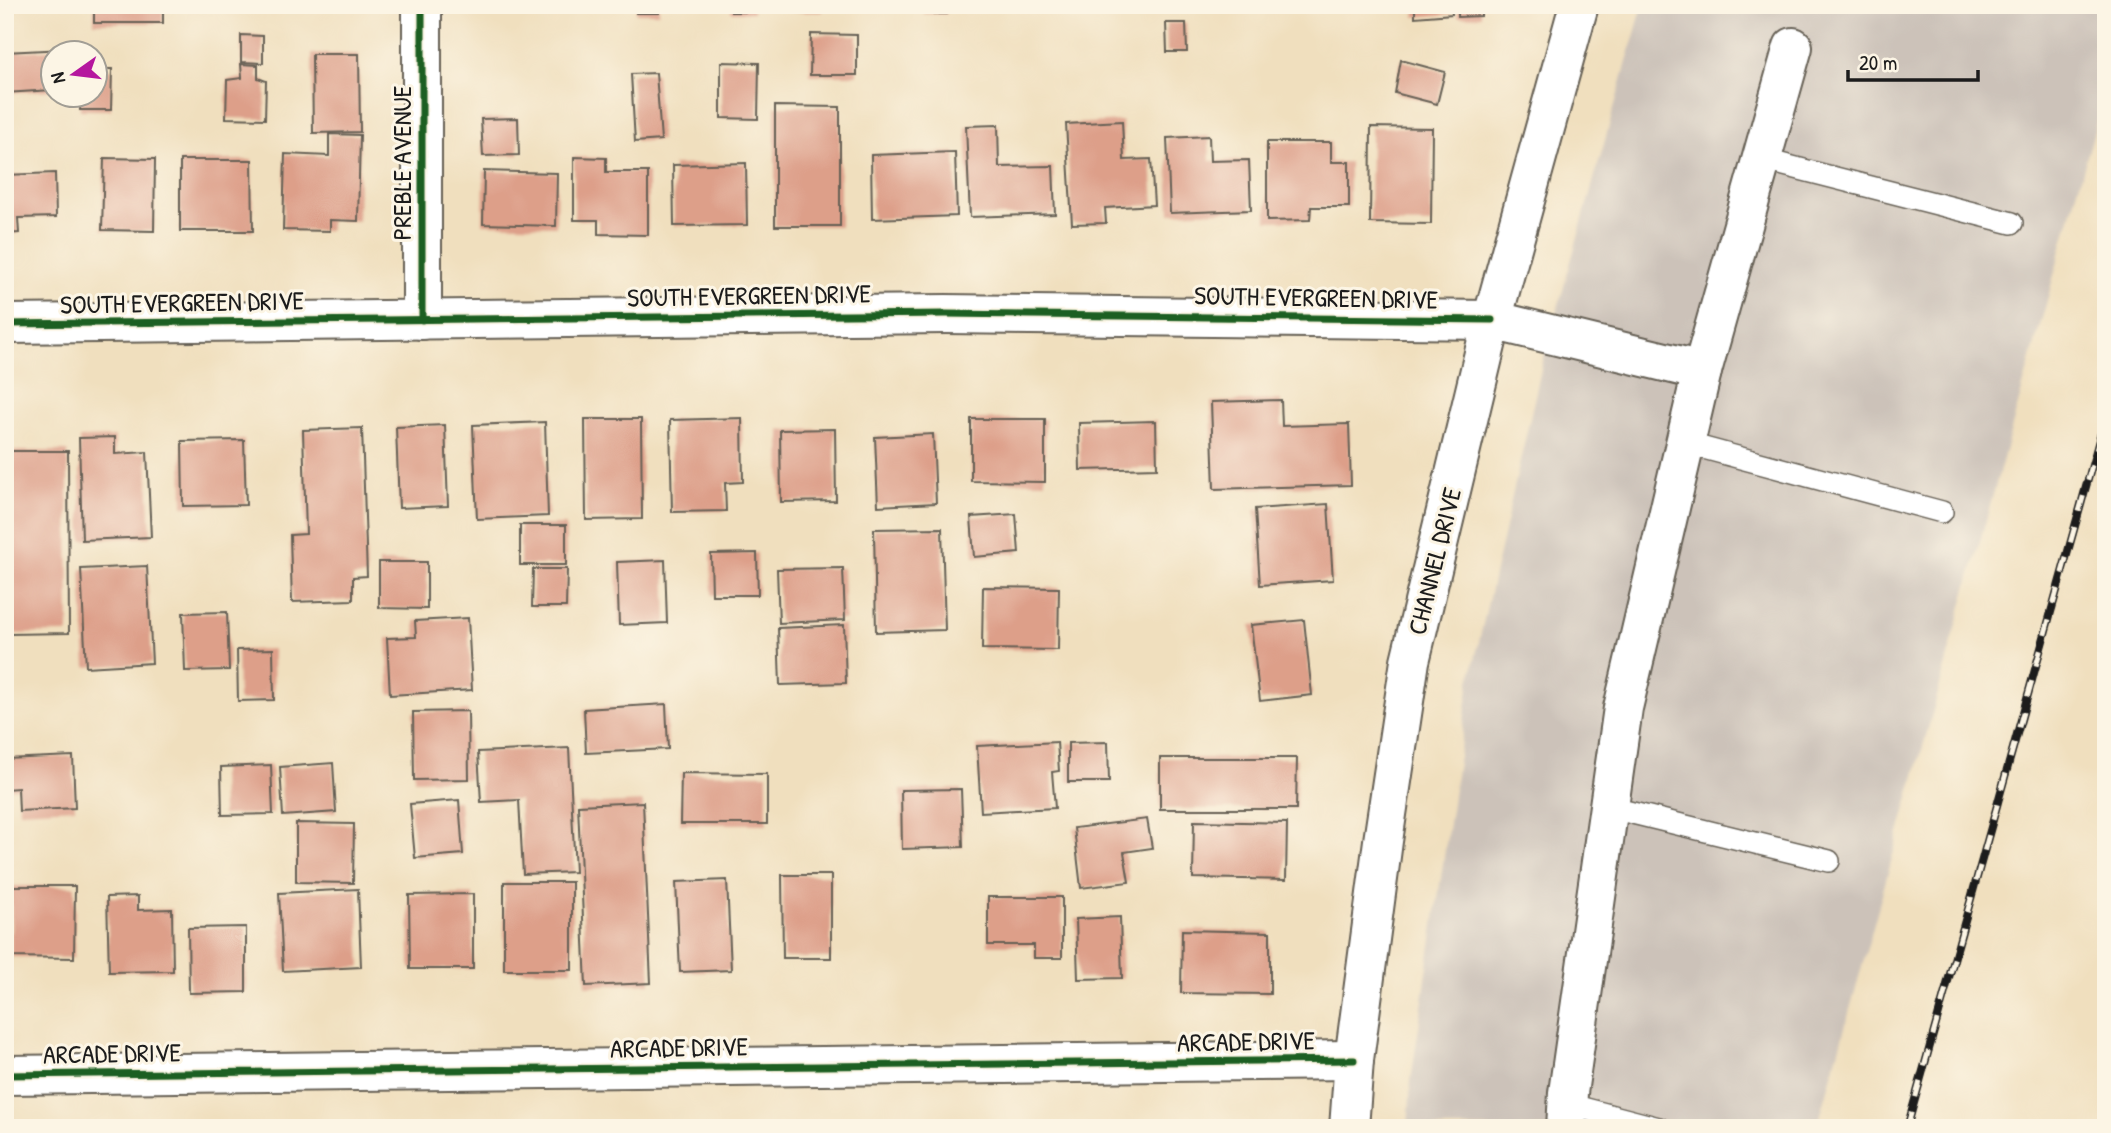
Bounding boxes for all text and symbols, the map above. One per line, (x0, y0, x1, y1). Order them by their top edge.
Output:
north arrow (38, 38, 108, 108)
scale bar (1848, 38, 1978, 82)
text: 20 m (1859, 48, 1897, 77)
text: N (44, 70, 71, 86)
street label: PREBLE AVENUE (384, 85, 419, 240)
street label: SOUTH EVERGREEN DRIVE (627, 275, 872, 315)
street label: SOUTH EVERGREEN DRIVE (1194, 277, 1439, 317)
street label: SOUTH EVERGREEN DRIVE (60, 282, 305, 322)
street label: CHANNEL DRIVE (1399, 483, 1469, 638)
street label: ARCADE DRIVE (1177, 1022, 1316, 1060)
street label: ARCADE DRIVE (610, 1028, 749, 1066)
street label: ARCADE DRIVE (43, 1034, 182, 1072)

